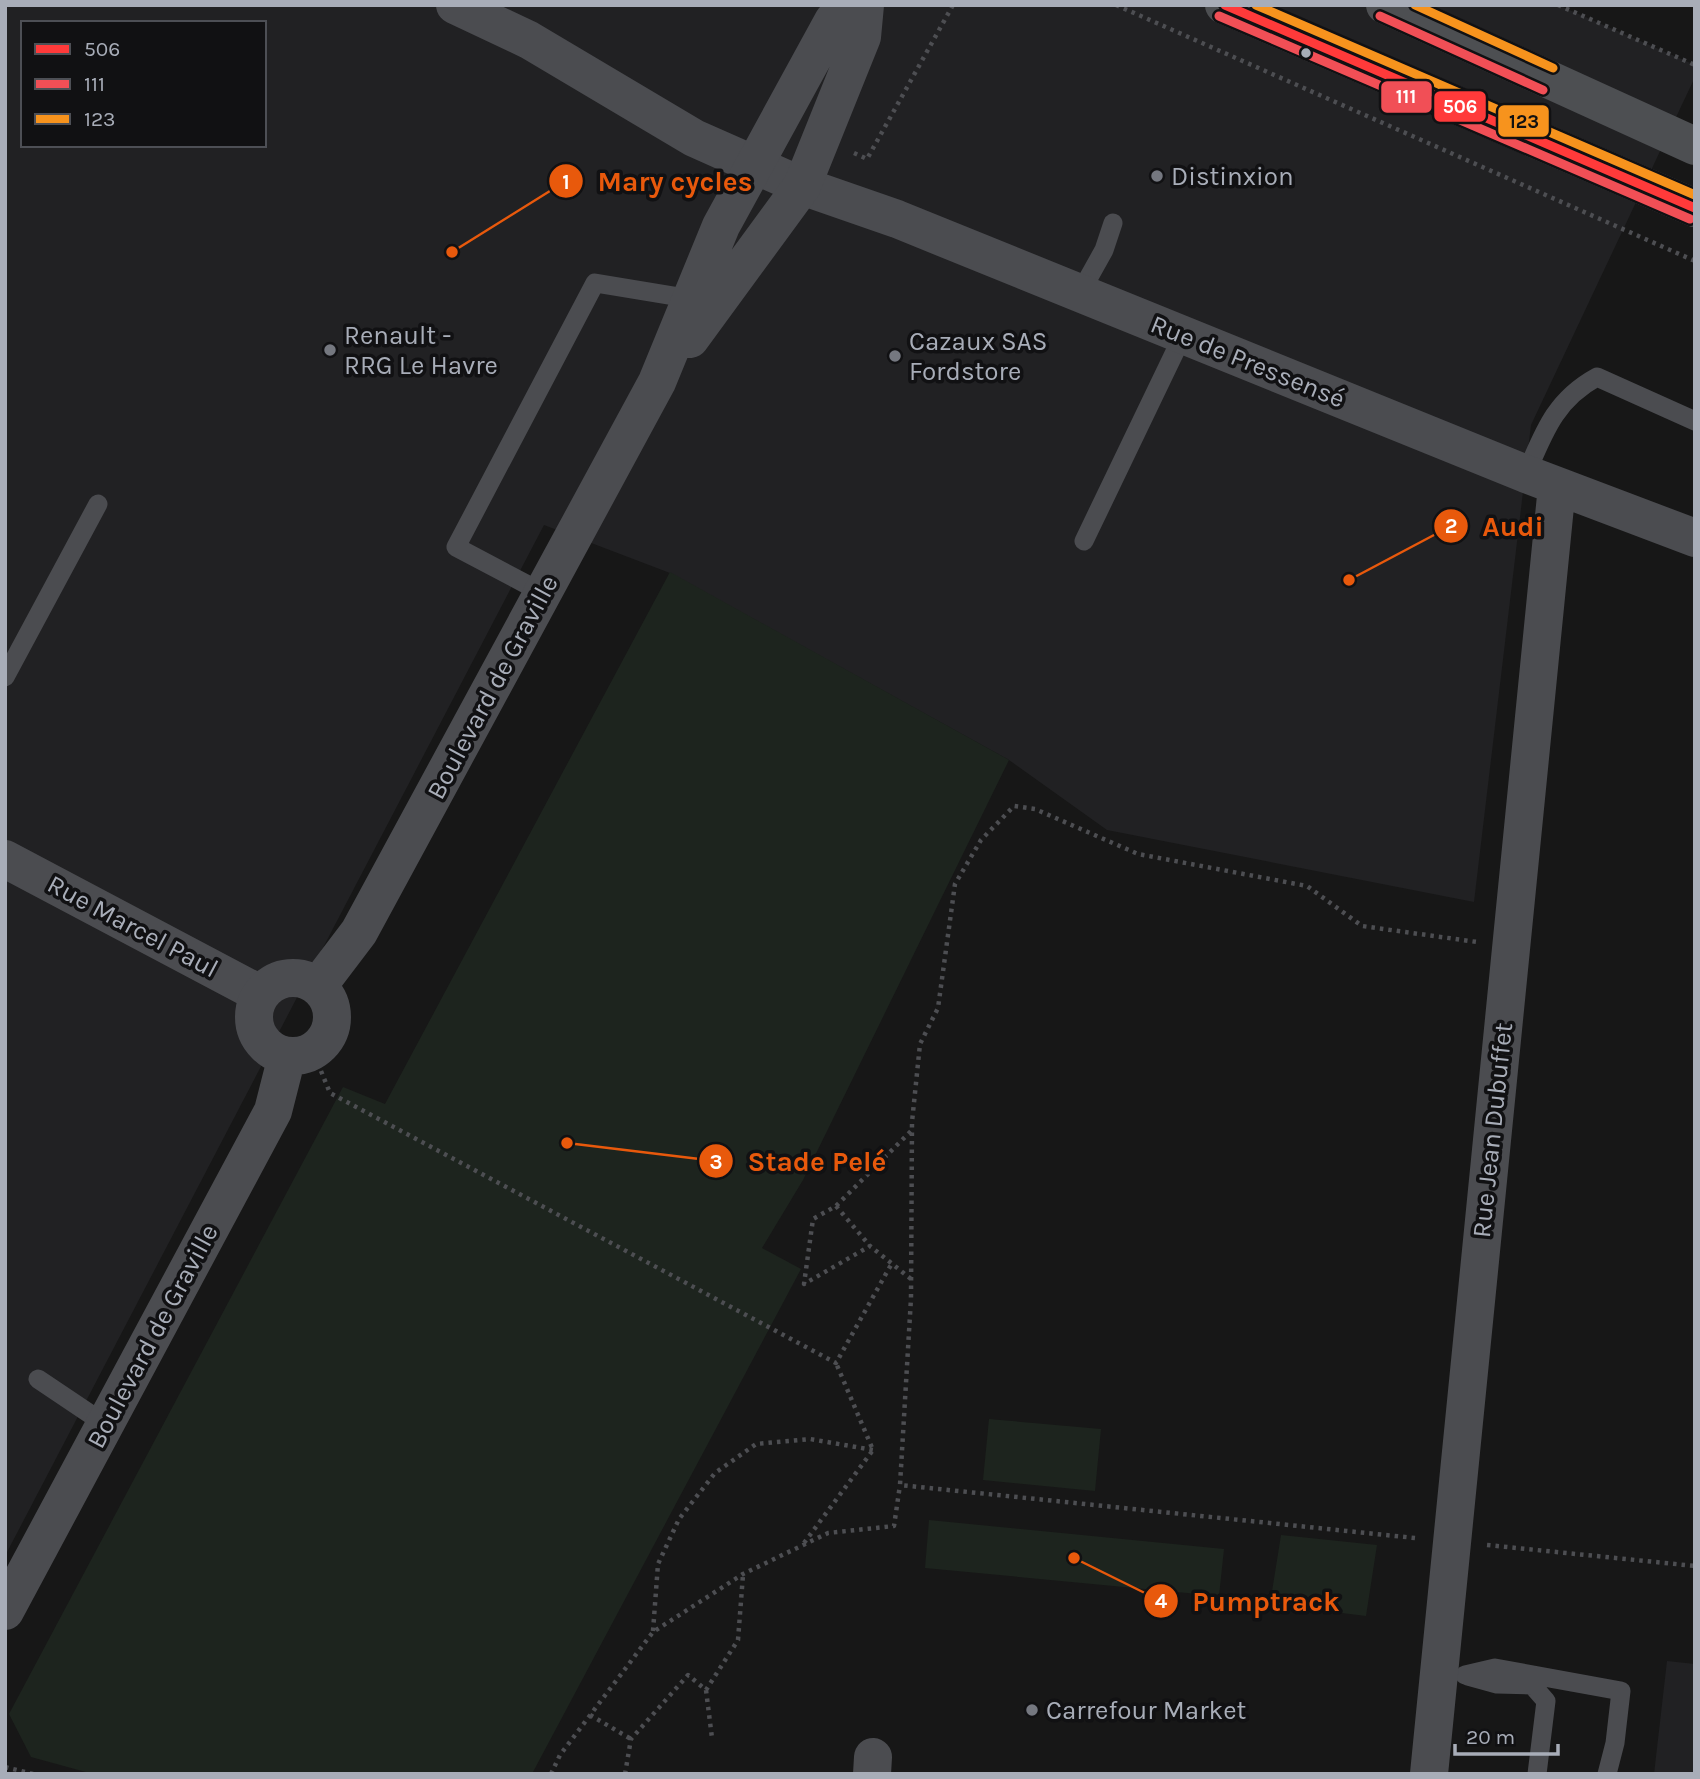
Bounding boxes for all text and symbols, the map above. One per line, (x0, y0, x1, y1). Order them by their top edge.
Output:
legend (21, 21, 266, 147)
text: 506 (84, 37, 120, 61)
unlabelled marker (1299, 46, 1313, 60)
text: 111 (84, 72, 105, 96)
line badge: 111 (1380, 80, 1433, 114)
text: 111 (1396, 86, 1416, 108)
line badge: 506 (1433, 90, 1487, 123)
text: 506 (1443, 96, 1477, 118)
line badge: 123 (1497, 104, 1550, 138)
text: 123 (84, 107, 116, 131)
text: 123 (1509, 111, 1539, 133)
callout: Mary cycles (549, 157, 767, 206)
place label: Distinxion (1171, 161, 1294, 192)
text: Mary cycles (598, 165, 752, 198)
marker: Distinxion (1149, 168, 1165, 184)
text: 1 (562, 170, 570, 194)
street label: Rue de Pressensé (1146, 308, 1349, 415)
place label: Renault - RRG Le Havre (344, 320, 498, 381)
place label: Cazaux SAS Fordstore (909, 326, 1048, 387)
marker: Renault - RRG Le Havre (322, 342, 338, 358)
marker: Cazaux SAS Fordstore (887, 348, 903, 364)
callout: Audi (1433, 501, 1558, 550)
text: Audi (1482, 510, 1544, 543)
text: 2 (1445, 514, 1457, 538)
street label: Boulevard de Graville (420, 570, 565, 805)
street label: Rue Marcel Paul (42, 868, 223, 984)
street label: Rue Jean Dubuffet (1466, 1021, 1519, 1239)
callout: Stade Pelé (699, 1137, 901, 1186)
text: Stade Pelé (748, 1145, 886, 1178)
text: 3 (709, 1150, 723, 1174)
street label: Boulevard de Graville (80, 1219, 225, 1454)
callout: Pumptrack (1143, 1576, 1354, 1625)
text: Pumptrack (1192, 1585, 1340, 1618)
text: 4 (1155, 1589, 1168, 1613)
place label: Carrefour Market (1046, 1695, 1247, 1726)
marker: Carrefour Market (1024, 1702, 1040, 1718)
scale bar (1455, 1712, 1558, 1756)
text: 20 m (1466, 1725, 1515, 1749)

